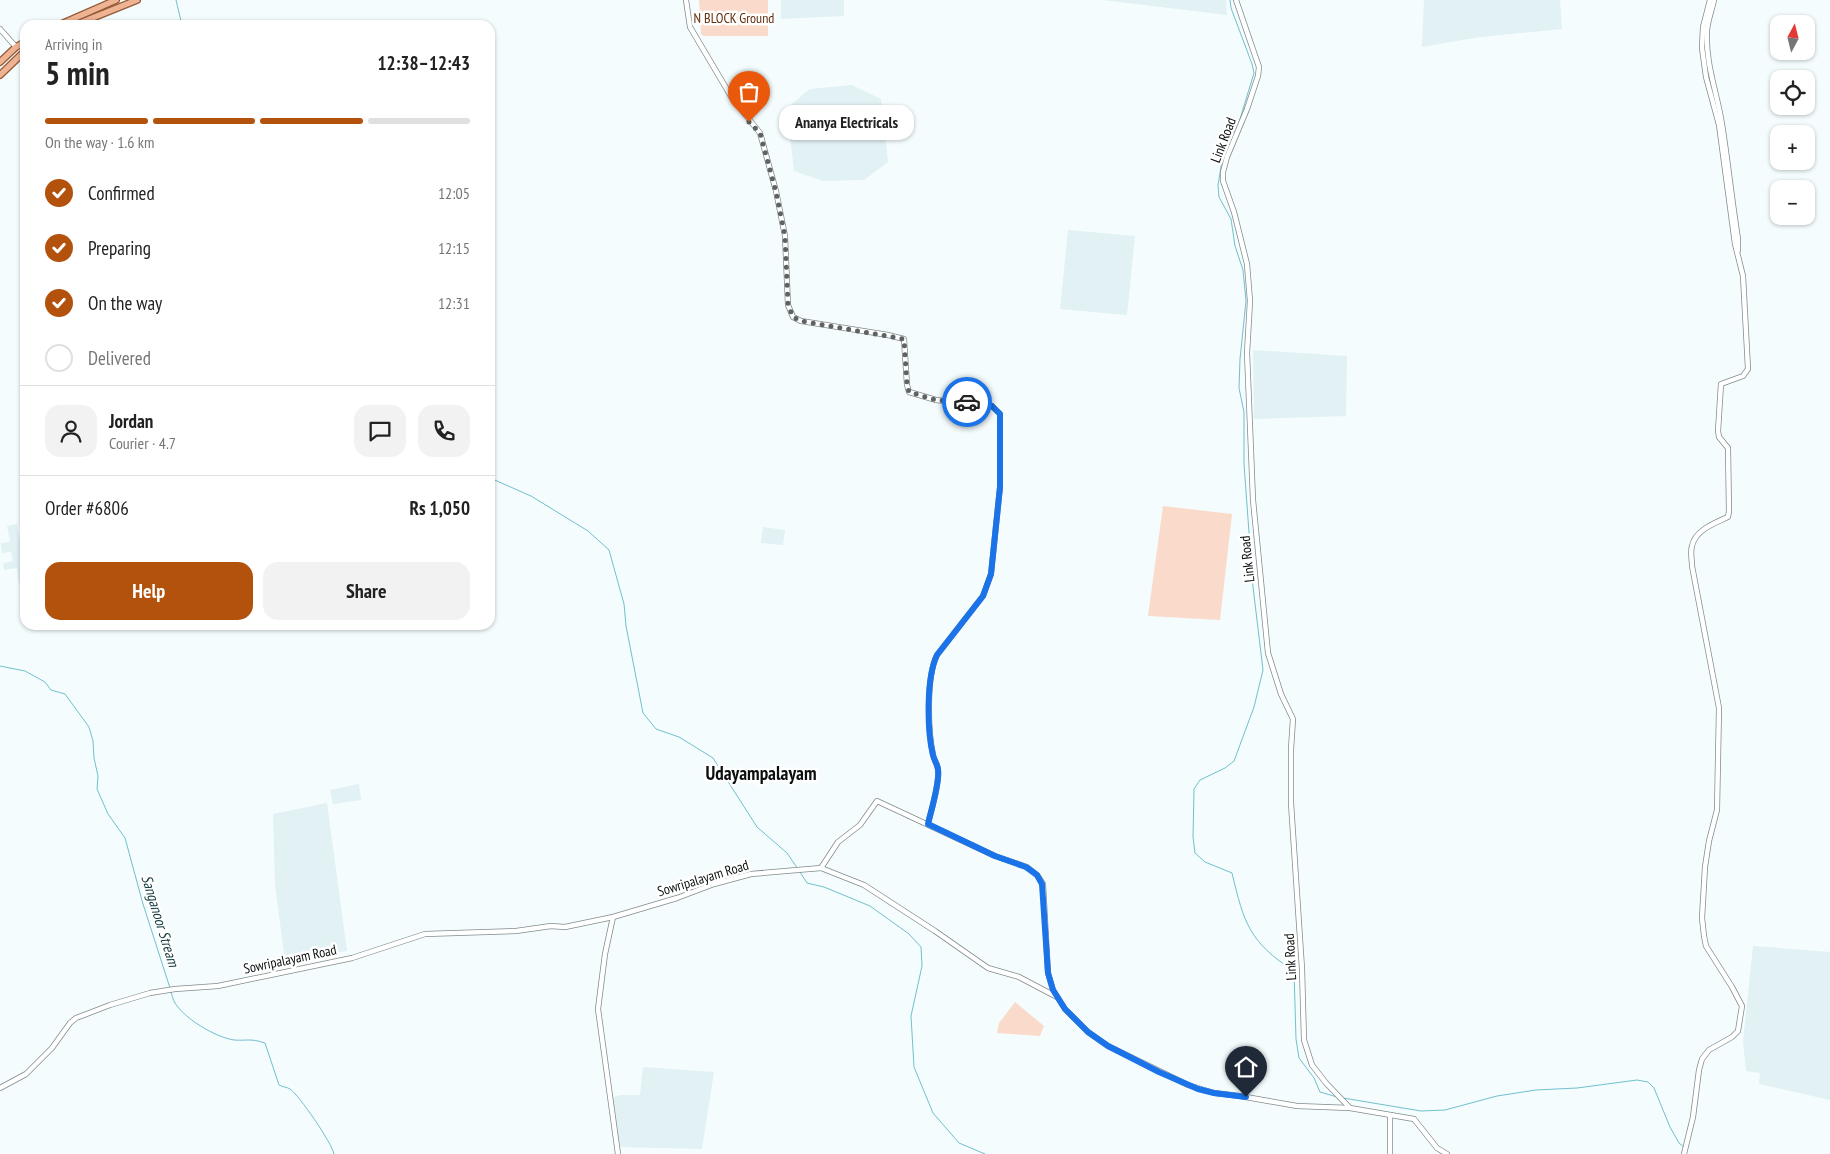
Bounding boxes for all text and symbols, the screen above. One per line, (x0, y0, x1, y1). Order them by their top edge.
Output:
park label: N BLOCK Ground (694, 9, 774, 27)
north arrow (1770, 15, 1815, 60)
map controls (1770, 15, 1815, 225)
text: Arriving in (45, 34, 102, 54)
text: 12:38–12:43 (377, 51, 470, 75)
text: 5 min (45, 52, 110, 94)
button: locate (1770, 70, 1815, 115)
pin (728, 71, 770, 122)
icon: bag (735, 78, 763, 106)
callout: Ananya Electricals (779, 104, 914, 140)
text: Ananya Electricals (795, 112, 898, 132)
street label: Link Road (1206, 115, 1240, 165)
button: + (1770, 125, 1815, 170)
text: On the way · 1.6 km (45, 132, 155, 152)
icon: check (45, 179, 73, 207)
button: − (1770, 180, 1815, 225)
text: Confirmed (88, 181, 155, 205)
text: 12:05 (438, 183, 470, 203)
icon: check (45, 234, 73, 262)
text: Preparing (88, 236, 151, 260)
text: 12:15 (438, 238, 470, 258)
icon: check (45, 289, 73, 317)
text: On the way (88, 291, 162, 315)
text: 12:31 (438, 293, 470, 313)
text: Delivered (88, 346, 151, 370)
courier (942, 377, 992, 427)
icon: car (953, 388, 981, 416)
button: person (45, 405, 97, 457)
button: chat (354, 405, 406, 457)
button: phone (418, 405, 470, 457)
text: Jordan (109, 409, 153, 433)
text: Courier · 4.7 (109, 433, 176, 453)
text: Order #6806 (45, 496, 129, 520)
text: Rs 1,050 (409, 496, 470, 520)
street label: Link Road (1236, 535, 1258, 583)
button: Help (45, 562, 253, 620)
button: Share (263, 562, 470, 620)
district label: Udayampalayam (706, 761, 816, 785)
street label: Sowripalayam Road (655, 856, 751, 900)
water label: Sanganoor Stream (138, 873, 184, 970)
street label: Link Road (1280, 933, 1300, 981)
street label: Sowripalayam Road (242, 940, 338, 978)
pin (1225, 1046, 1267, 1097)
icon: home (1232, 1053, 1260, 1081)

